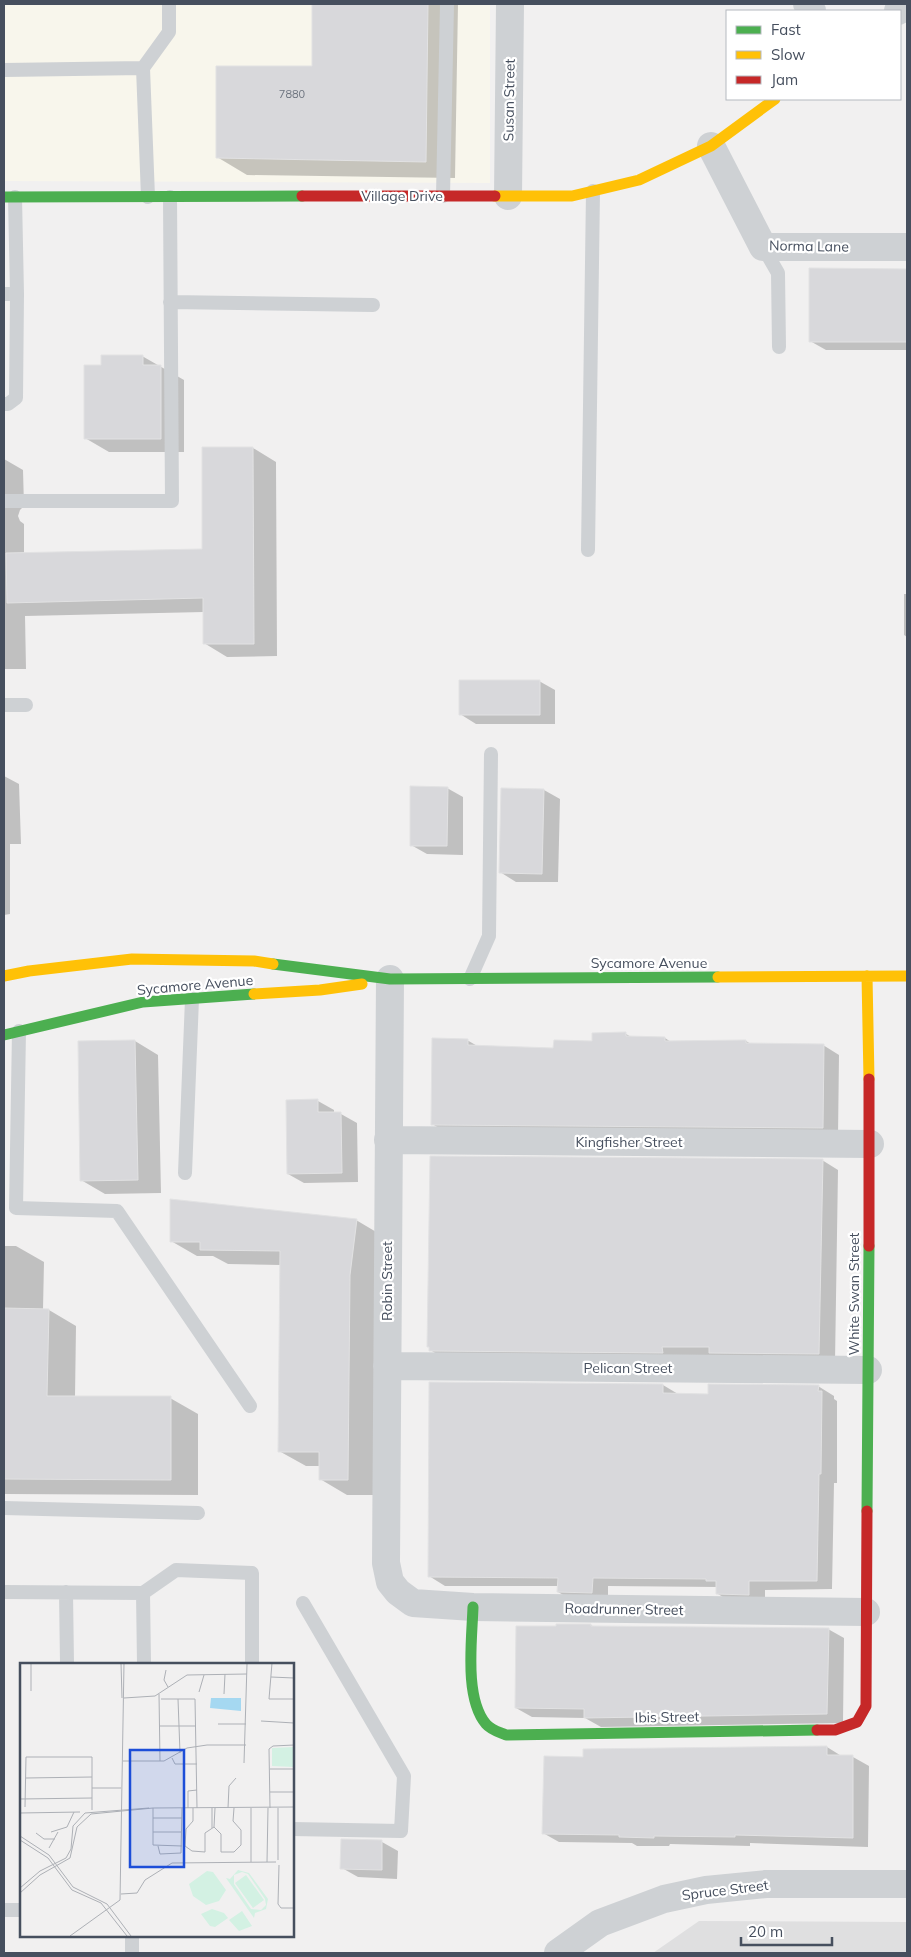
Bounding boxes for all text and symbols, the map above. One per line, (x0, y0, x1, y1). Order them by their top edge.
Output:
legend (726, 10, 901, 100)
text: Fast (771, 20, 801, 39)
text: Slow (771, 45, 805, 64)
street label: Susan Street (499, 58, 519, 142)
text: Jam (771, 70, 798, 89)
house number: 7880 (279, 87, 306, 101)
street label: Village Drive (361, 187, 443, 205)
street label: Norma Lane (769, 236, 849, 256)
street label: Sycamore Avenue (591, 954, 707, 972)
street label: Sycamore Avenue (136, 971, 254, 999)
street label: Kingfisher Street (575, 1133, 683, 1151)
street label: White Swan Street (845, 1232, 863, 1355)
street label: Robin Street (378, 1241, 396, 1321)
street label: Pelican Street (584, 1359, 673, 1377)
street label: Roadrunner Street (564, 1599, 684, 1619)
inset map (20, 1663, 294, 1937)
street label: Ibis Street (635, 1707, 700, 1727)
street label: Spruce Street (681, 1876, 769, 1904)
scale bar (741, 1914, 832, 1946)
text: 20 m (748, 1922, 783, 1941)

